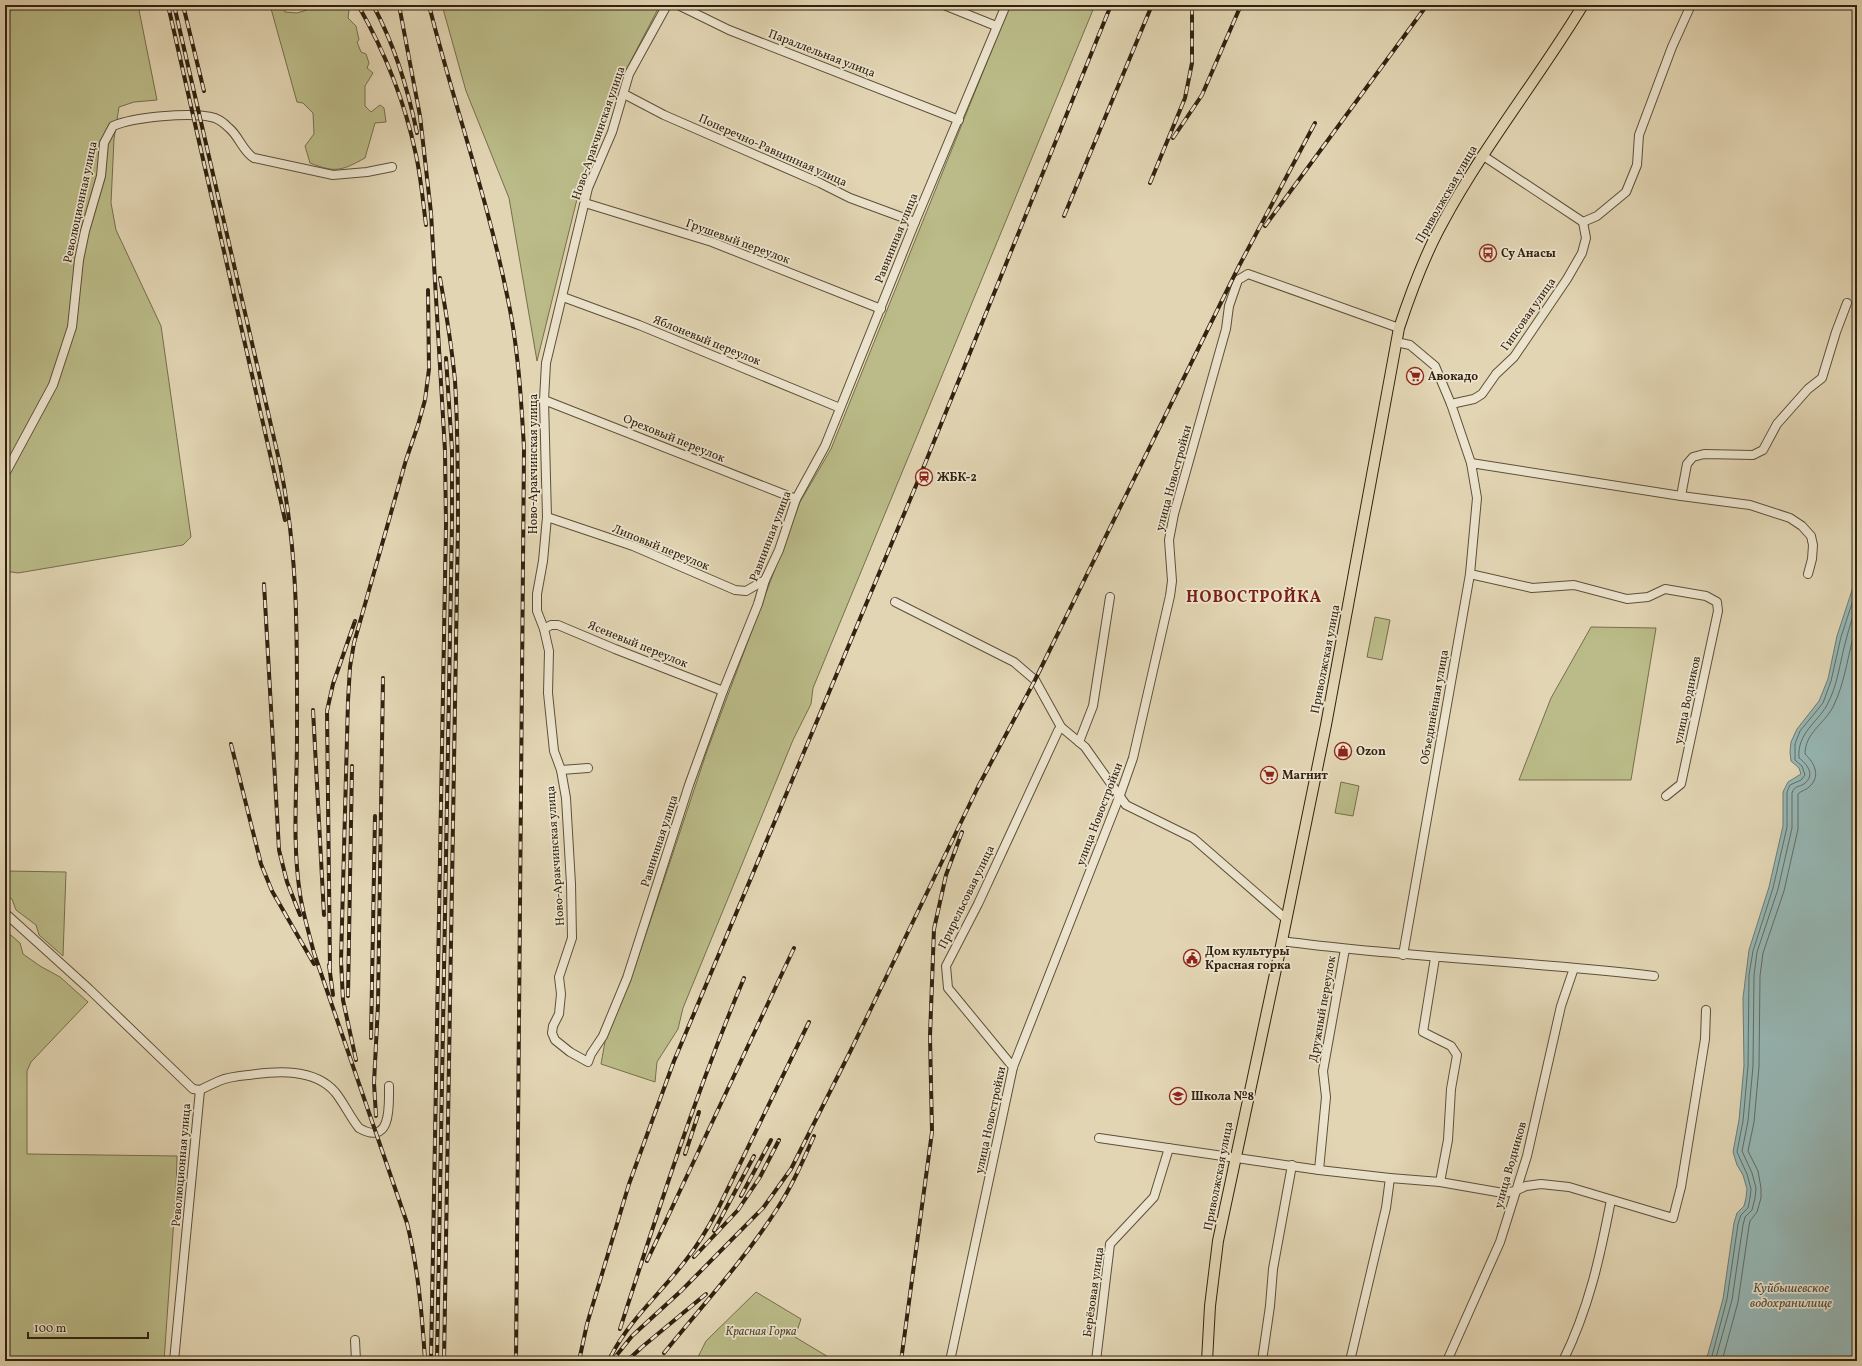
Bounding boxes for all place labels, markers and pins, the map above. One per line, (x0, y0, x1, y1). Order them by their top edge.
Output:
bus stop icon: Су Анасы (1478, 243, 1498, 263)
place label: Су Анасы (1501, 246, 1556, 262)
supermarket icon: Авокадо (1405, 366, 1425, 386)
place label: Авокадо (1428, 369, 1478, 385)
station icon: ЖБК-2 (914, 467, 934, 487)
place label: ЖБК-2 (937, 470, 977, 486)
shop icon: Ozon (1333, 741, 1353, 761)
place label: Ozon (1356, 744, 1386, 760)
supermarket icon: Магнит (1259, 765, 1279, 785)
place label: Магнит (1282, 768, 1328, 784)
place label: Дом культуры Красная горка (1205, 944, 1291, 974)
public building icon: Дом культуры Красная горка (1182, 948, 1202, 968)
school or university icon: Школа №8 (1168, 1086, 1188, 1106)
place label: Школа №8 (1191, 1089, 1254, 1105)

